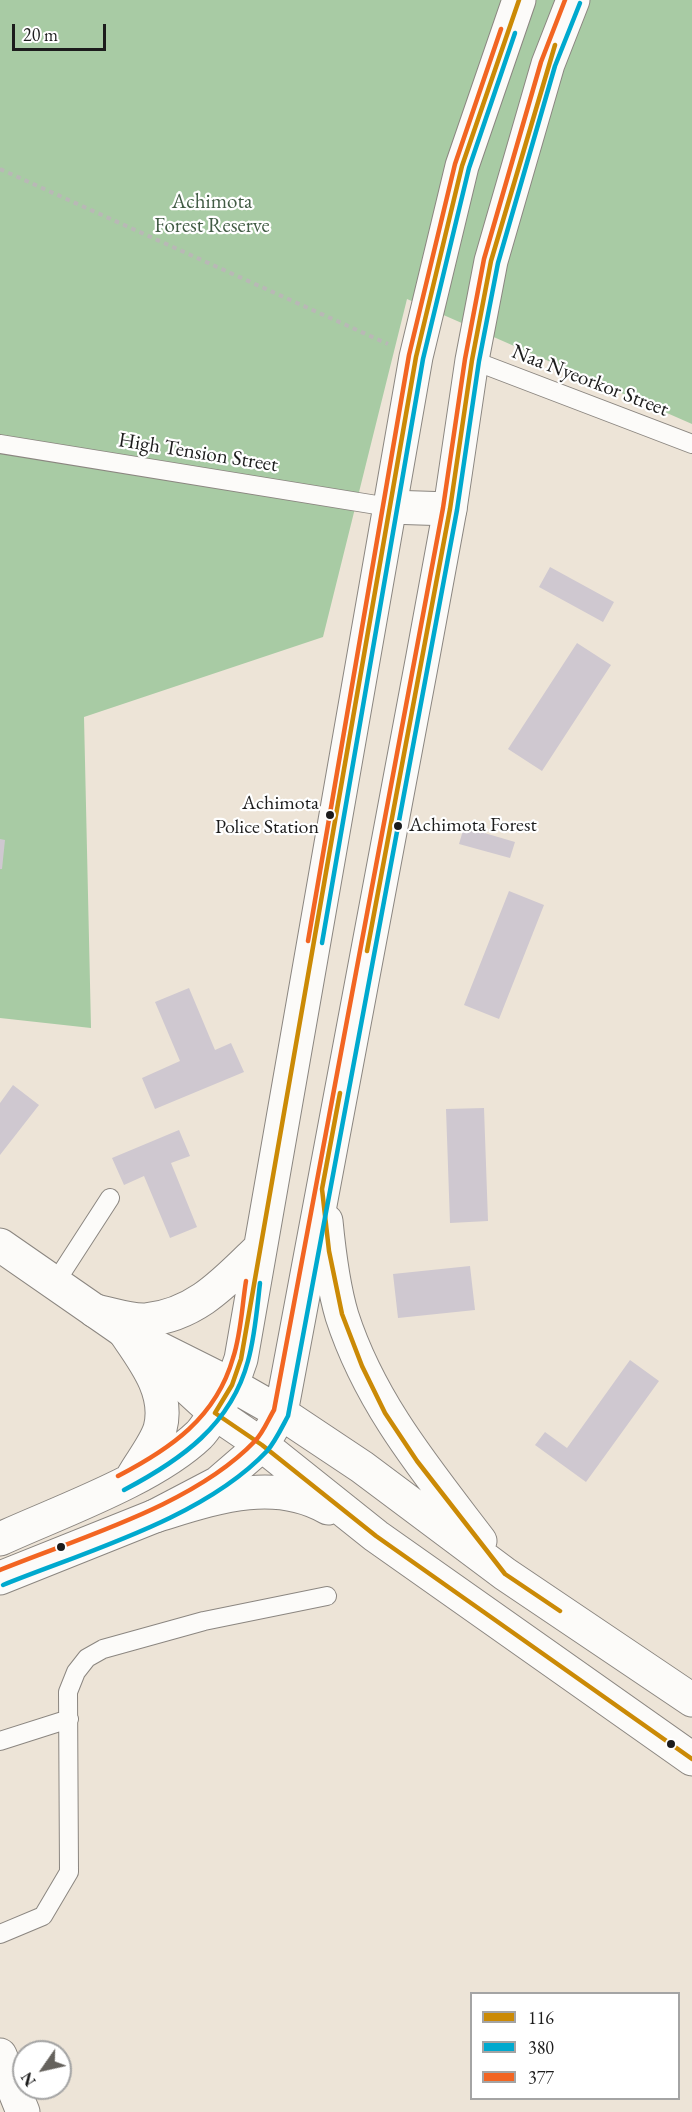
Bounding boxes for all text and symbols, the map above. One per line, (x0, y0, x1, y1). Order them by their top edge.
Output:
scale bar (15, 12, 110, 50)
text: 20 m (23, 23, 58, 46)
park label: Achimota Forest Reserve (154, 189, 270, 239)
street label: Naa Nyeorkor Street (508, 340, 672, 422)
street label: High Tension Street (116, 428, 280, 478)
place label: Achimota Police Station (215, 792, 319, 839)
marker: Achimota Police Station (324, 809, 336, 821)
place label: Achimota Forest (409, 814, 537, 838)
marker: Achimota Forest (392, 820, 404, 832)
unlabelled marker (55, 1541, 67, 1553)
unlabelled marker (665, 1738, 677, 1750)
legend (470, 1992, 680, 2100)
text: 116 (528, 2006, 554, 2029)
text: 380 (528, 2036, 554, 2059)
north arrow (12, 2040, 72, 2100)
text: 377 (528, 2066, 554, 2089)
text: N (16, 2068, 41, 2090)

